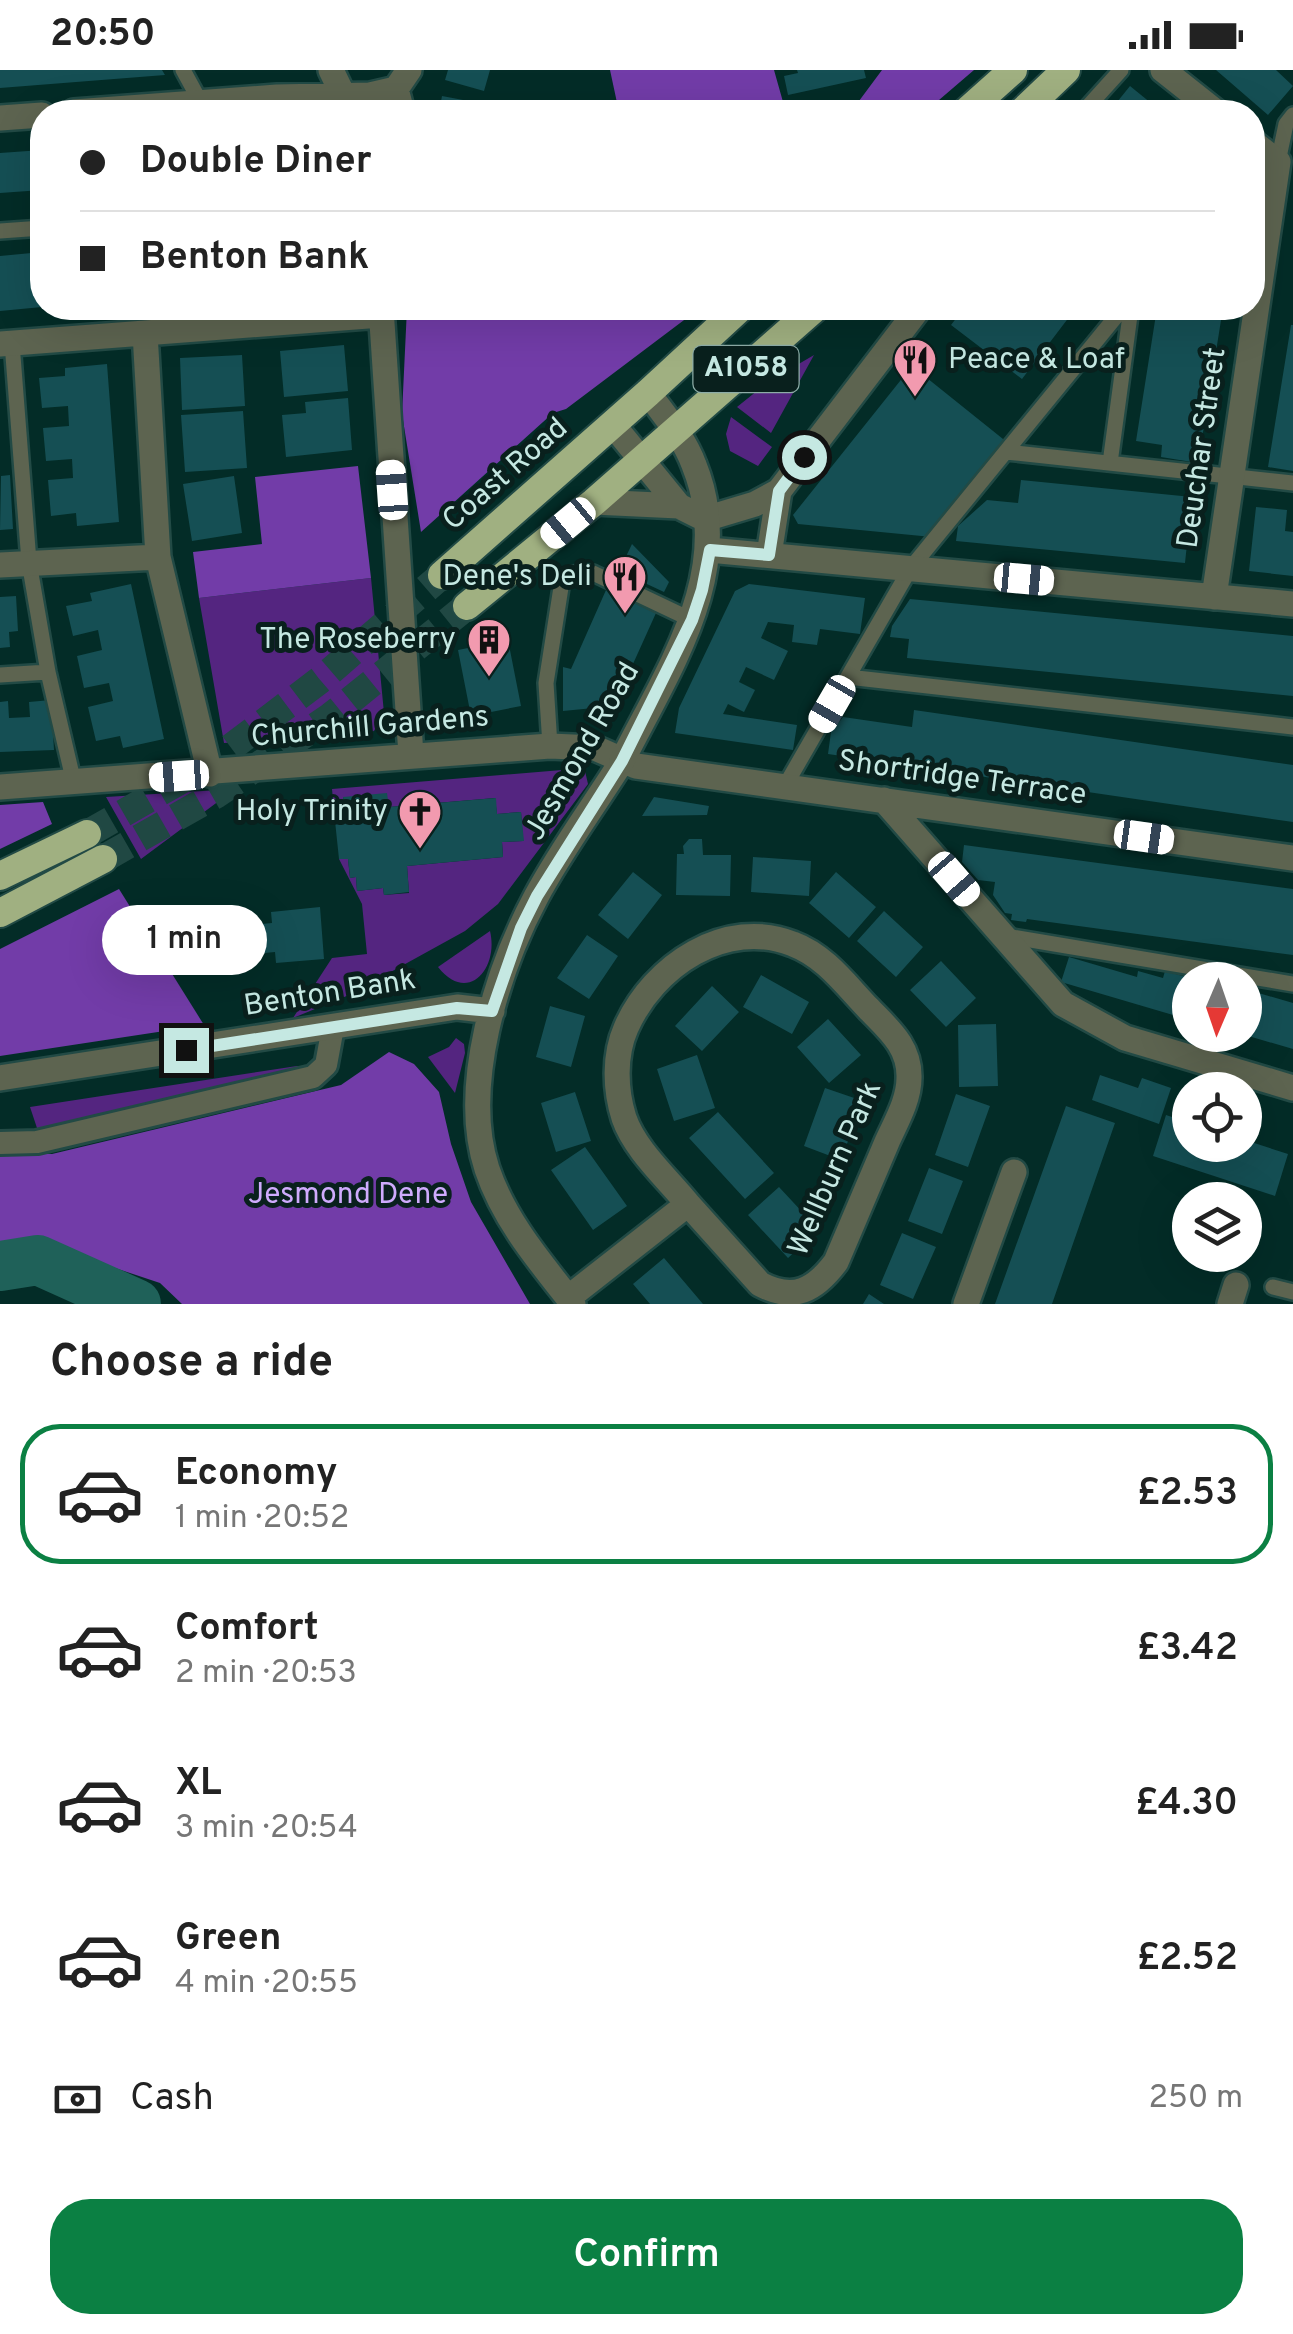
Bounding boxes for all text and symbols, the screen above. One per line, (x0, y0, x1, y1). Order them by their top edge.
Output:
text: 20:50 (50, 11, 156, 60)
text: Double Diner (140, 138, 372, 187)
text: Benton Bank (140, 234, 369, 283)
restaurant icon: Peace & Loaf (892, 337, 938, 398)
place label: Peace & Loaf (948, 342, 1125, 379)
street label: Deuchar Street (1171, 345, 1235, 551)
road number: A1058 (694, 346, 798, 392)
street label: Coast Road (436, 410, 576, 540)
route start (782, 435, 827, 480)
car (375, 459, 409, 521)
car (535, 492, 601, 554)
restaurant icon: Dene's Deli (602, 554, 648, 615)
place label: Dene's Deli (443, 559, 592, 596)
car (993, 561, 1055, 597)
building icon: The Roseberry (466, 617, 512, 678)
place label: The Roseberry (259, 622, 456, 659)
street label: Jesmond Road (517, 656, 649, 848)
car (804, 671, 860, 737)
street label: Churchill Gardens (250, 699, 490, 757)
street label: Shortridge Terrace (835, 743, 1089, 815)
car (148, 759, 210, 793)
church icon: Holy Trinity (397, 789, 443, 850)
place label: Holy Trinity (235, 794, 388, 831)
car (1112, 818, 1176, 856)
car (923, 847, 985, 911)
callout: 1 min (104, 905, 268, 975)
text: 1 min (147, 920, 222, 960)
street label: Benton Bank (242, 962, 418, 1026)
north arrow (1172, 962, 1262, 1052)
map controls (1172, 962, 1262, 1272)
route end (164, 1028, 209, 1073)
button: locate (1172, 1072, 1262, 1162)
street label: Wellburn Park (781, 1076, 891, 1262)
park label: Jesmond Dene (248, 1177, 448, 1214)
button: layers (1172, 1182, 1262, 1272)
text: Choose a ride (50, 1335, 333, 1392)
icon: car (55, 1449, 145, 1539)
text: Economy (175, 1450, 337, 1499)
text: £2.53 (1137, 1470, 1238, 1519)
text: 1 min · 20:52 (175, 1499, 349, 1539)
icon: car (55, 1604, 145, 1694)
text: Comfort (175, 1605, 319, 1654)
text: £3.42 (1137, 1625, 1238, 1674)
text: 2 min · 20:53 (175, 1654, 357, 1694)
icon: car (55, 1759, 145, 1849)
text: XL (175, 1760, 222, 1809)
text: £4.30 (1135, 1780, 1238, 1829)
text: 3 min · 20:54 (175, 1809, 358, 1849)
icon: car (55, 1914, 145, 2004)
text: Green (175, 1915, 281, 1964)
text: £2.52 (1136, 1935, 1238, 1984)
text: 4 min · 20:55 (175, 1964, 358, 2004)
icon: cash (50, 2072, 105, 2127)
text: Cash (130, 2075, 214, 2124)
text: 250 m (1148, 2079, 1243, 2119)
button: Confirm (50, 2199, 1243, 2314)

